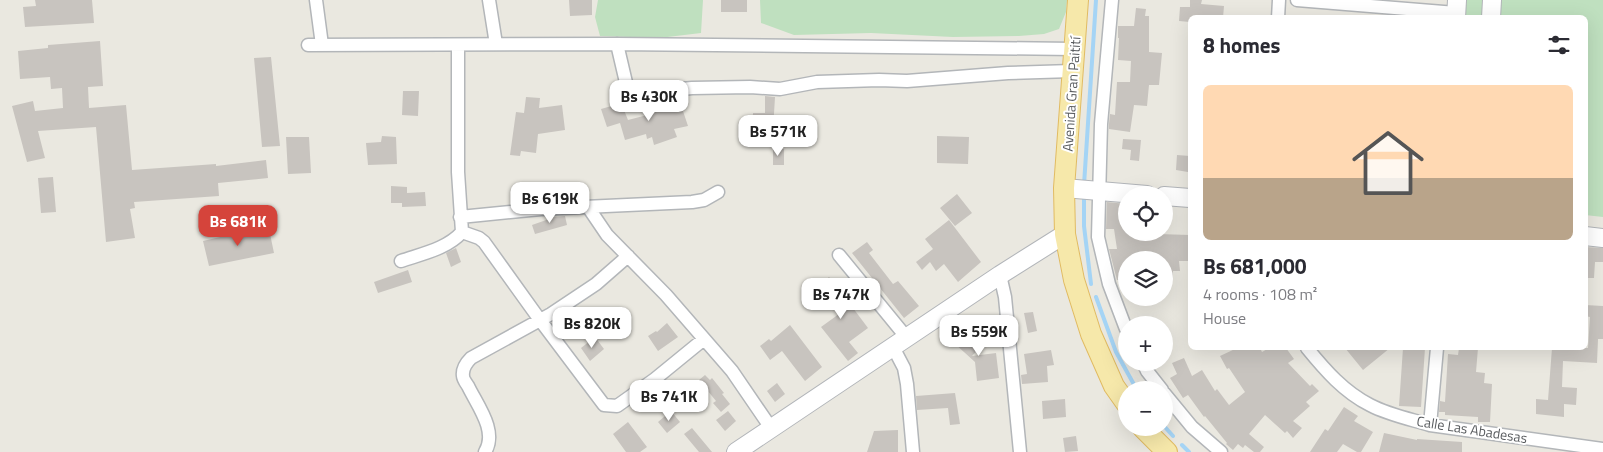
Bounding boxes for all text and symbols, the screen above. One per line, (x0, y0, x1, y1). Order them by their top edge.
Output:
text: 8 homes (1203, 29, 1280, 61)
icon: filters (1545, 31, 1573, 59)
street label: Avenida Gran Paitití (1057, 35, 1086, 152)
pin: Bs 430K (603, 80, 695, 122)
text: Bs 430K (620, 84, 678, 108)
pin: Bs 571K (732, 114, 824, 157)
icon: home (1343, 118, 1433, 208)
text: Bs 571K (749, 119, 807, 143)
pin: Bs 619K (504, 182, 596, 224)
text: Bs 619K (521, 186, 579, 210)
map controls (1118, 186, 1173, 436)
button: locate (1118, 186, 1173, 241)
pin: Bs 681K (192, 204, 284, 247)
text: Bs 681K (209, 209, 267, 233)
text: Bs 681,000 (1203, 250, 1306, 282)
button: layers (1118, 251, 1173, 306)
pin: Bs 747K (795, 278, 887, 320)
text: Bs 747K (812, 282, 870, 306)
text: 4 rooms · 108 m² (1203, 282, 1317, 306)
pin: Bs 820K (546, 306, 638, 349)
text: House (1203, 306, 1246, 330)
text: Bs 820K (563, 311, 621, 335)
pin: Bs 559K (933, 314, 1025, 357)
button: + (1118, 316, 1173, 371)
text: Bs 559K (950, 319, 1008, 343)
pin: Bs 741K (623, 380, 715, 422)
button: − (1118, 381, 1173, 436)
text: Bs 741K (640, 384, 698, 408)
street label: Calle Las Abadesas (1415, 410, 1529, 448)

